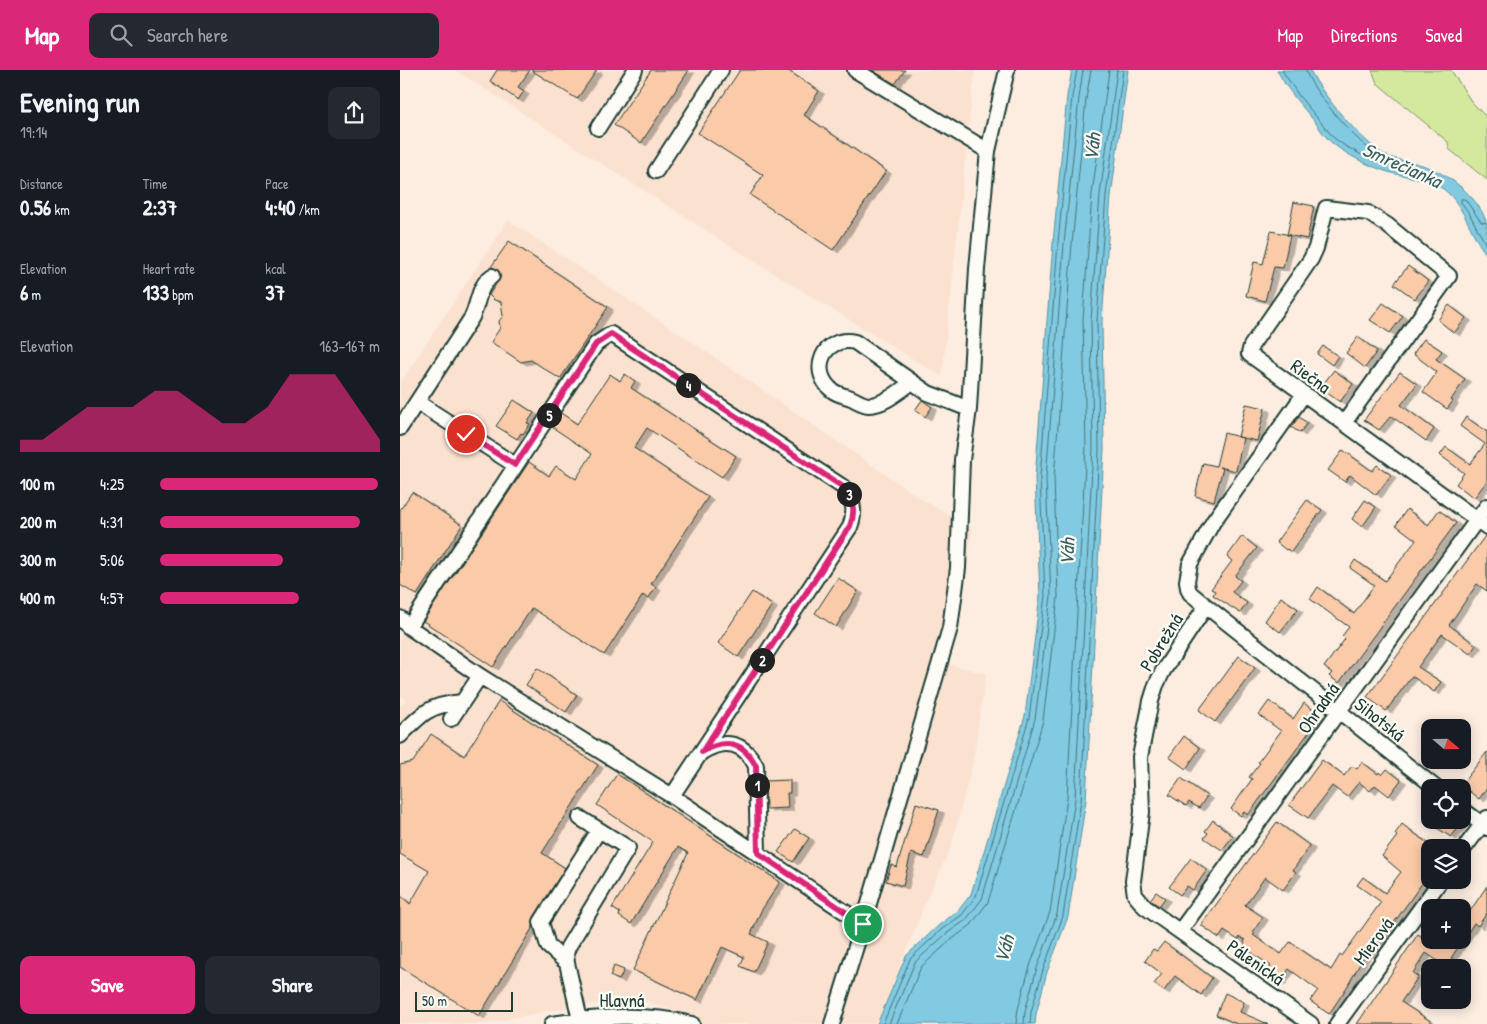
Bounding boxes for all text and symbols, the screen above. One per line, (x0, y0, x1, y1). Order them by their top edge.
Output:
search box (89, 13, 439, 58)
text: Map (25, 19, 59, 51)
icon: search (107, 21, 135, 49)
text: Search here (147, 22, 228, 48)
text: Map (1278, 23, 1303, 48)
text: Directions (1331, 23, 1397, 48)
text: Saved (1425, 23, 1462, 48)
text: Evening run (20, 83, 140, 121)
button: share (328, 87, 380, 139)
text: 19:14 (20, 121, 47, 143)
water label: Váh (1076, 130, 1107, 162)
water label: Smrečianka (1358, 135, 1448, 195)
text: Distance (20, 174, 63, 193)
text: Time (143, 174, 167, 193)
text: Pace (265, 174, 289, 193)
text: 0.56 (20, 193, 51, 222)
text: 2:37 (143, 193, 177, 222)
text: 4:40 (265, 193, 295, 222)
text: km (51, 200, 70, 219)
text: /km (295, 200, 320, 219)
text: Elevation (20, 259, 67, 278)
text: Heart rate (143, 259, 195, 278)
text: kcal (265, 259, 286, 278)
text: 6 (20, 278, 28, 307)
text: 133 (143, 278, 169, 307)
text: 37 (265, 278, 285, 307)
text: m (28, 285, 41, 304)
text: bpm (169, 285, 194, 304)
text: Elevation (20, 335, 73, 357)
text: 163–167 m (319, 335, 380, 357)
street label: Riečna (1286, 353, 1337, 400)
pin: 4 (676, 372, 700, 398)
text: 4 (686, 376, 691, 395)
pin: 5 (536, 402, 562, 428)
text: 5 (547, 406, 552, 425)
pin (445, 413, 487, 455)
icon: check (452, 420, 480, 448)
text: 100 m (20, 473, 55, 495)
text: 4:25 (100, 473, 124, 495)
pin: 3 (836, 482, 862, 506)
text: 3 (846, 485, 853, 504)
text: 200 m (20, 511, 56, 533)
text: 4:31 (100, 511, 123, 533)
water label: Váh (1052, 536, 1081, 566)
text: 300 m (20, 549, 56, 571)
text: 5:06 (100, 549, 124, 571)
text: 400 m (20, 587, 55, 609)
text: 4:57 (100, 587, 124, 609)
street label: Pobrežná (1133, 608, 1189, 676)
pin: 2 (750, 648, 774, 672)
text: 2 (759, 651, 766, 670)
street label: Ohradná (1291, 677, 1345, 739)
street label: Sihotská (1349, 691, 1411, 747)
north arrow (1421, 719, 1471, 769)
map controls (1421, 719, 1471, 1009)
pin: 1 (744, 772, 770, 798)
text: 1 (755, 776, 760, 795)
button: locate (1421, 779, 1471, 829)
button: layers (1421, 839, 1471, 889)
button: + (1421, 899, 1471, 949)
pin (842, 903, 884, 945)
icon: arrive (849, 910, 877, 938)
street label: Mierová (1347, 911, 1399, 970)
water label: Váh (987, 930, 1021, 966)
street label: Pálenická (1222, 933, 1290, 992)
button: Save (20, 956, 195, 1014)
button: Share (205, 956, 380, 1014)
button: − (1421, 959, 1471, 1009)
street label: Hlavná (599, 987, 645, 1013)
scale bar (415, 989, 512, 1012)
text: 50 m (422, 991, 447, 1010)

